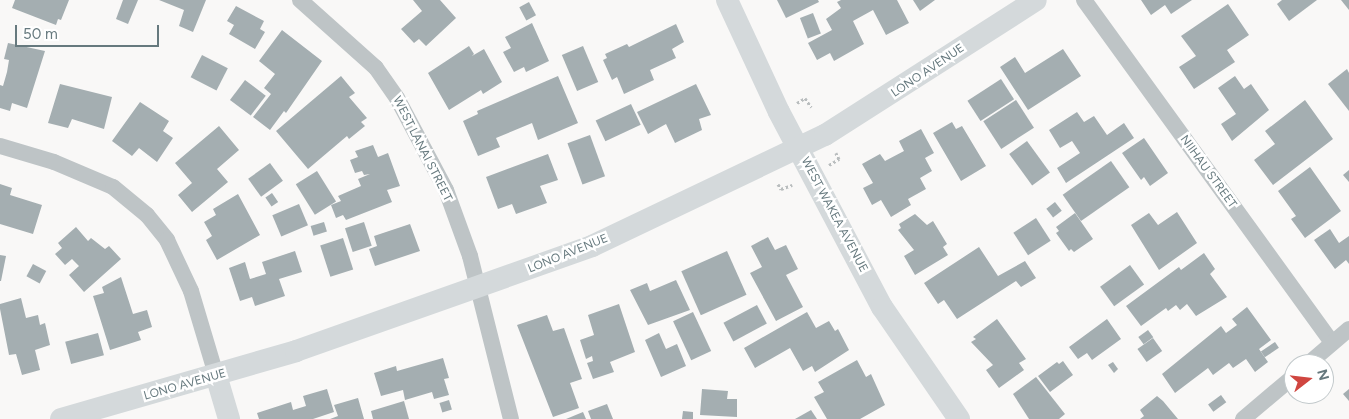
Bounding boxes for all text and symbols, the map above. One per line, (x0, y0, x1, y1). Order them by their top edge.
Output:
scale bar (18, 15, 161, 47)
text: 50 m (23, 25, 58, 43)
street label: LONO AVENUE (889, 41, 967, 101)
street label: WEST LANAI STREET (389, 94, 455, 204)
street label: NIIHAU STREET (1177, 133, 1239, 211)
street label: WEST WAKEA AVENUE (798, 155, 870, 275)
street label: LONO AVENUE (526, 231, 610, 277)
north arrow (1284, 354, 1334, 404)
street label: LONO AVENUE (142, 366, 228, 404)
text: N (1313, 367, 1333, 383)

